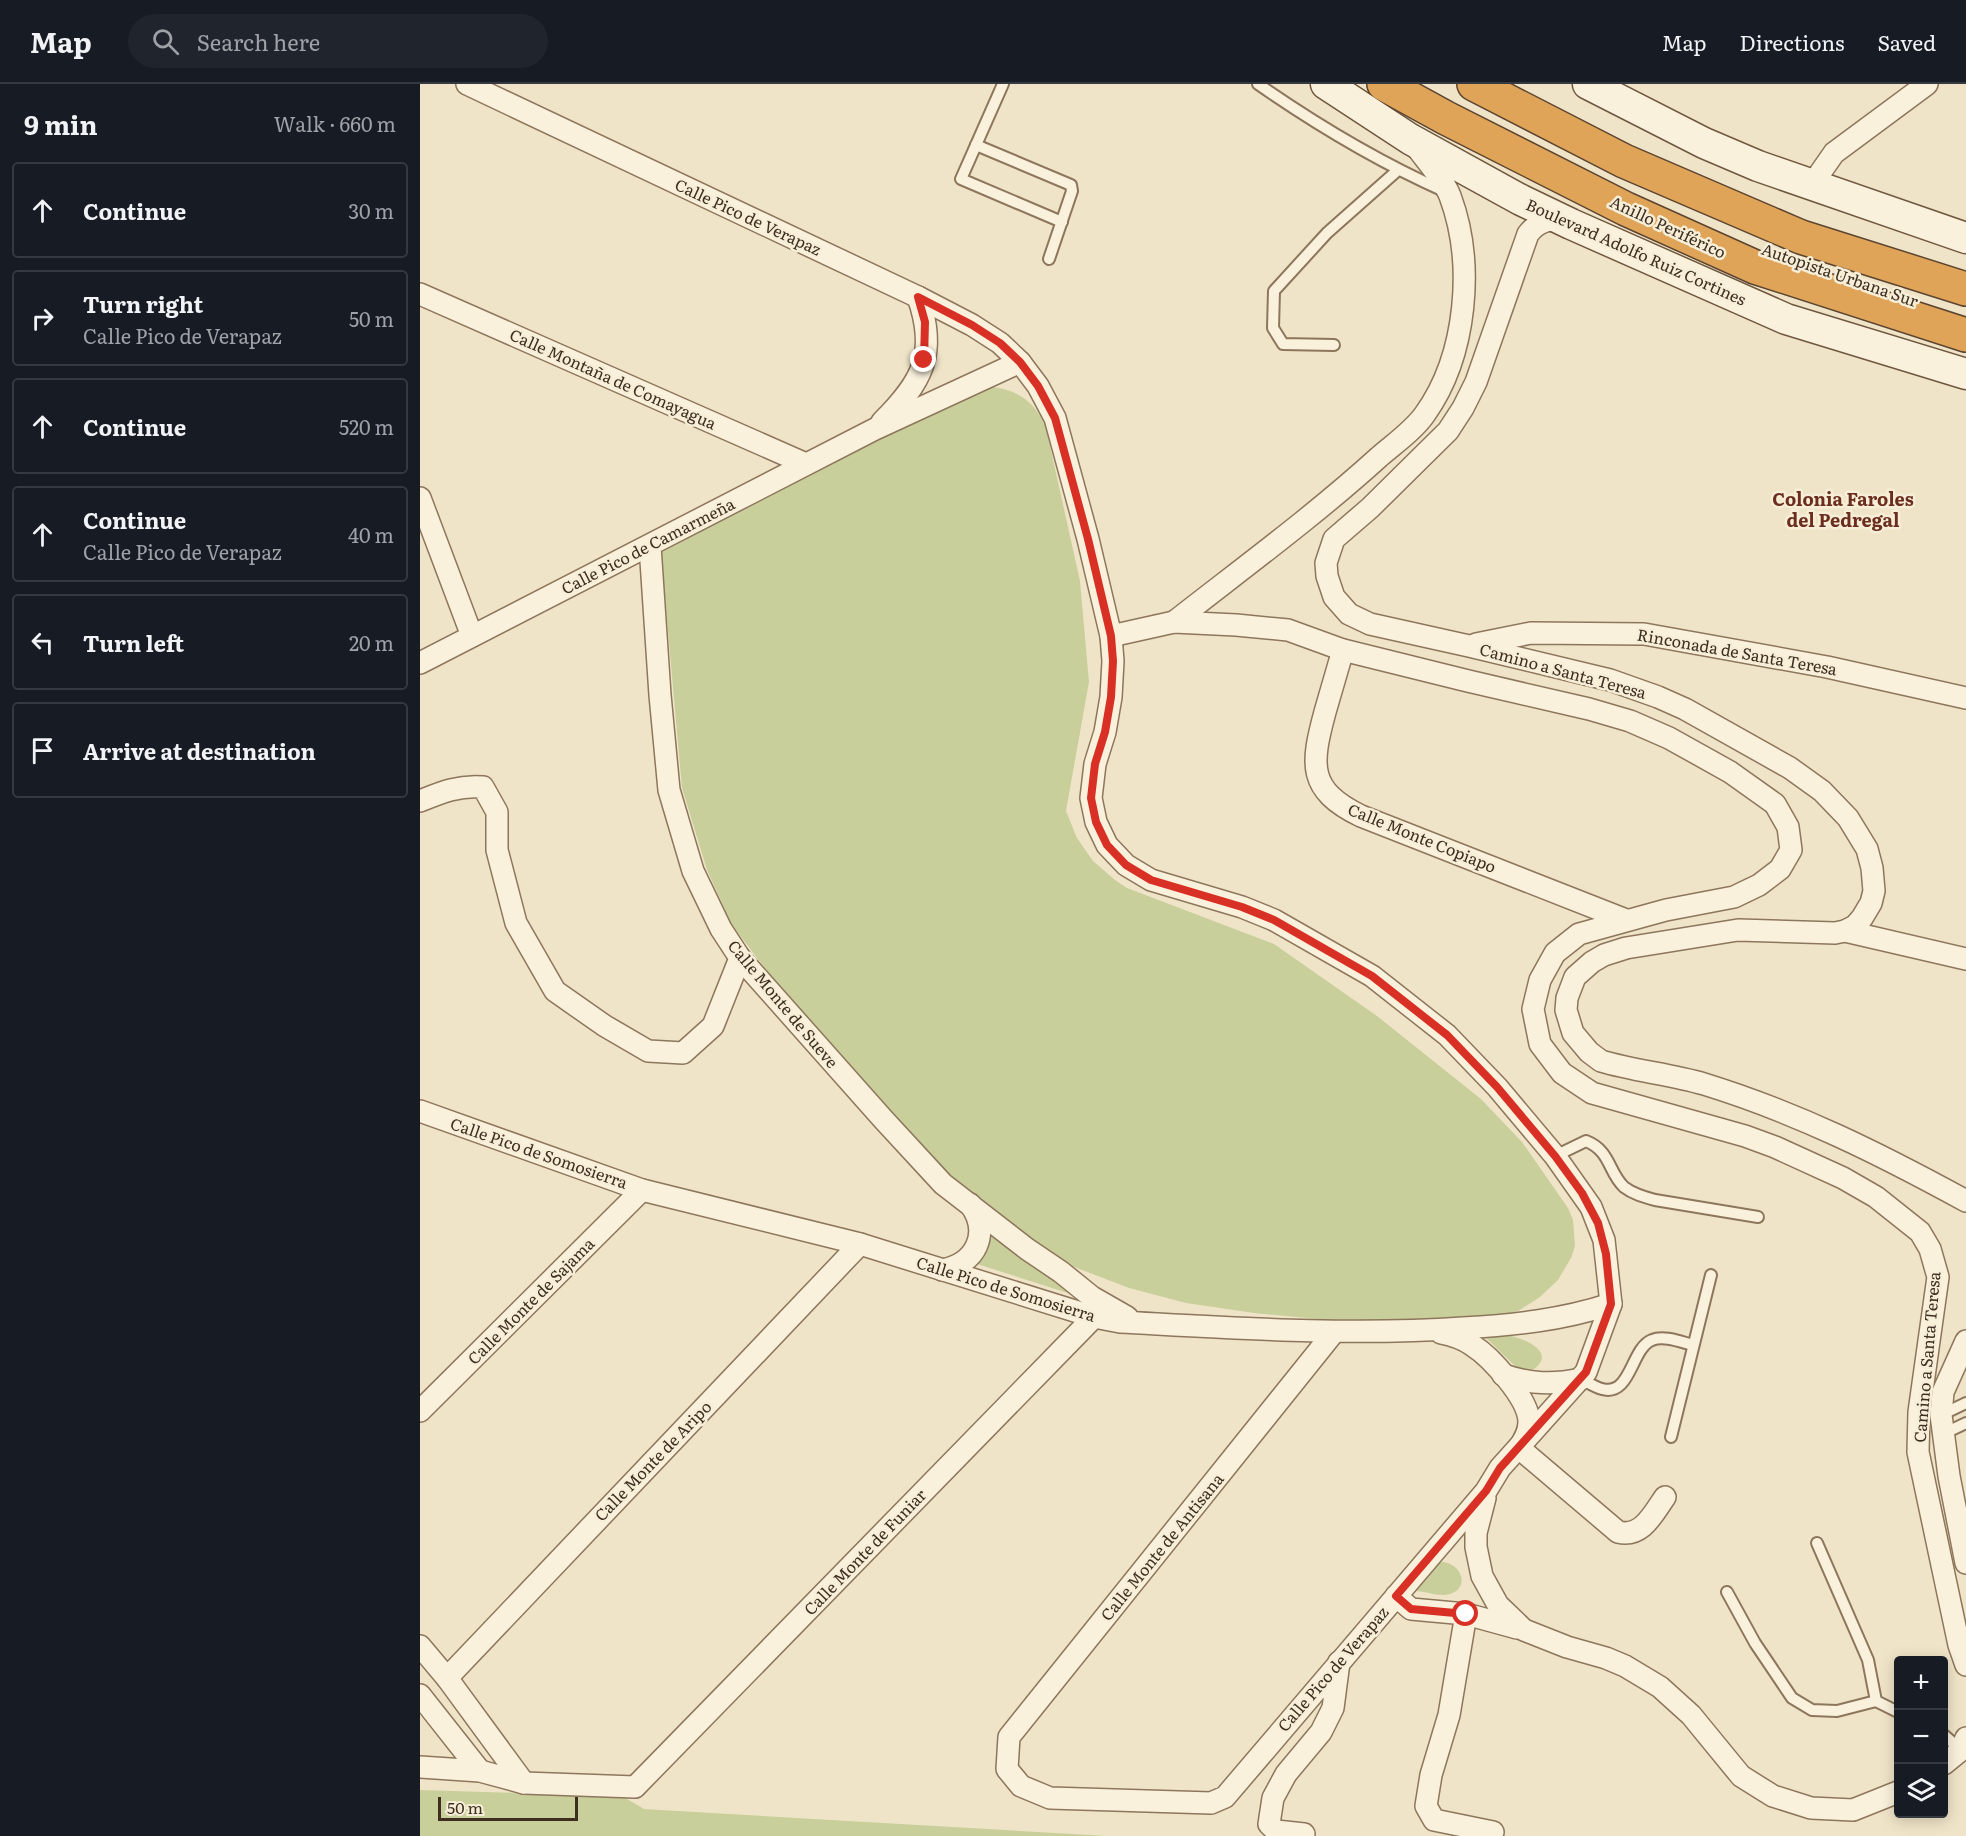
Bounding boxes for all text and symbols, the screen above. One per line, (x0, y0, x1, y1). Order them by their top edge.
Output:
search box (128, 14, 548, 68)
text: Map (30, 20, 92, 62)
icon: search (149, 25, 182, 58)
text: Search here (197, 25, 320, 58)
text: Map (1662, 26, 1707, 57)
text: Directions (1740, 26, 1845, 57)
text: Saved (1878, 26, 1936, 57)
text: 9 min (24, 104, 98, 143)
text: Walk · 660 m (274, 108, 396, 138)
street label: Calle Pico de Verapaz (671, 172, 826, 261)
street label: Anillo Periférico (1606, 189, 1730, 263)
street label: Boulevard Adolfo Ruiz Cortines (1523, 192, 1750, 311)
icon: ahead (26, 194, 59, 227)
text: Continue (83, 194, 186, 227)
text: 30 m (348, 195, 394, 225)
street label: Autopista Urbana Sur (1759, 236, 1922, 312)
text: Turn right (83, 287, 203, 320)
icon: right (26, 302, 59, 335)
text: 50 m (349, 303, 394, 333)
text: Calle Pico de Verapaz (83, 320, 282, 350)
street label: Calle Montaña de Comayagua (506, 322, 721, 435)
route end (910, 346, 936, 372)
icon: ahead (26, 410, 59, 443)
text: Continue (83, 410, 186, 443)
text: 520 m (339, 411, 394, 441)
district label: Colonia Faroles del Pedregal (1772, 485, 1914, 533)
street label: Calle Pico de Camarmeña (557, 491, 739, 599)
text: Continue (83, 503, 186, 536)
icon: ahead (26, 518, 59, 551)
text: 40 m (348, 519, 394, 549)
text: Calle Pico de Verapaz (83, 536, 282, 566)
street label: Rinconada de Santa Teresa (1635, 622, 1839, 680)
icon: left (26, 626, 59, 659)
text: Turn left (83, 626, 184, 659)
text: 20 m (349, 627, 394, 657)
street label: Camino a Santa Teresa (1477, 636, 1650, 704)
icon: arrive (26, 734, 59, 767)
text: Arrive at destination (83, 734, 316, 767)
street label: Calle Monte Copiapo (1345, 796, 1500, 878)
street label: Calle Monte de Sueve (723, 934, 845, 1073)
street label: Calle Pico de Somosierra (447, 1110, 632, 1194)
street label: Calle Monte de Sajama (461, 1231, 599, 1369)
street label: Calle Pico de Somosierra (914, 1249, 1099, 1327)
street label: Camino a Santa Teresa (1907, 1270, 1945, 1443)
street label: Calle Monte de Aripo (588, 1395, 716, 1526)
street label: Calle Monte de Antisana (1094, 1467, 1229, 1625)
street label: Calle Monte de Funiar (797, 1482, 931, 1620)
street label: Calle Pico de Verapaz (1271, 1600, 1394, 1736)
route start (1452, 1600, 1478, 1626)
map controls (1894, 1656, 1948, 1818)
button: + (1894, 1656, 1948, 1710)
button: − (1894, 1710, 1948, 1764)
button: layers (1894, 1764, 1948, 1818)
scale bar (438, 1794, 578, 1822)
text: 50 m (447, 1795, 483, 1819)

